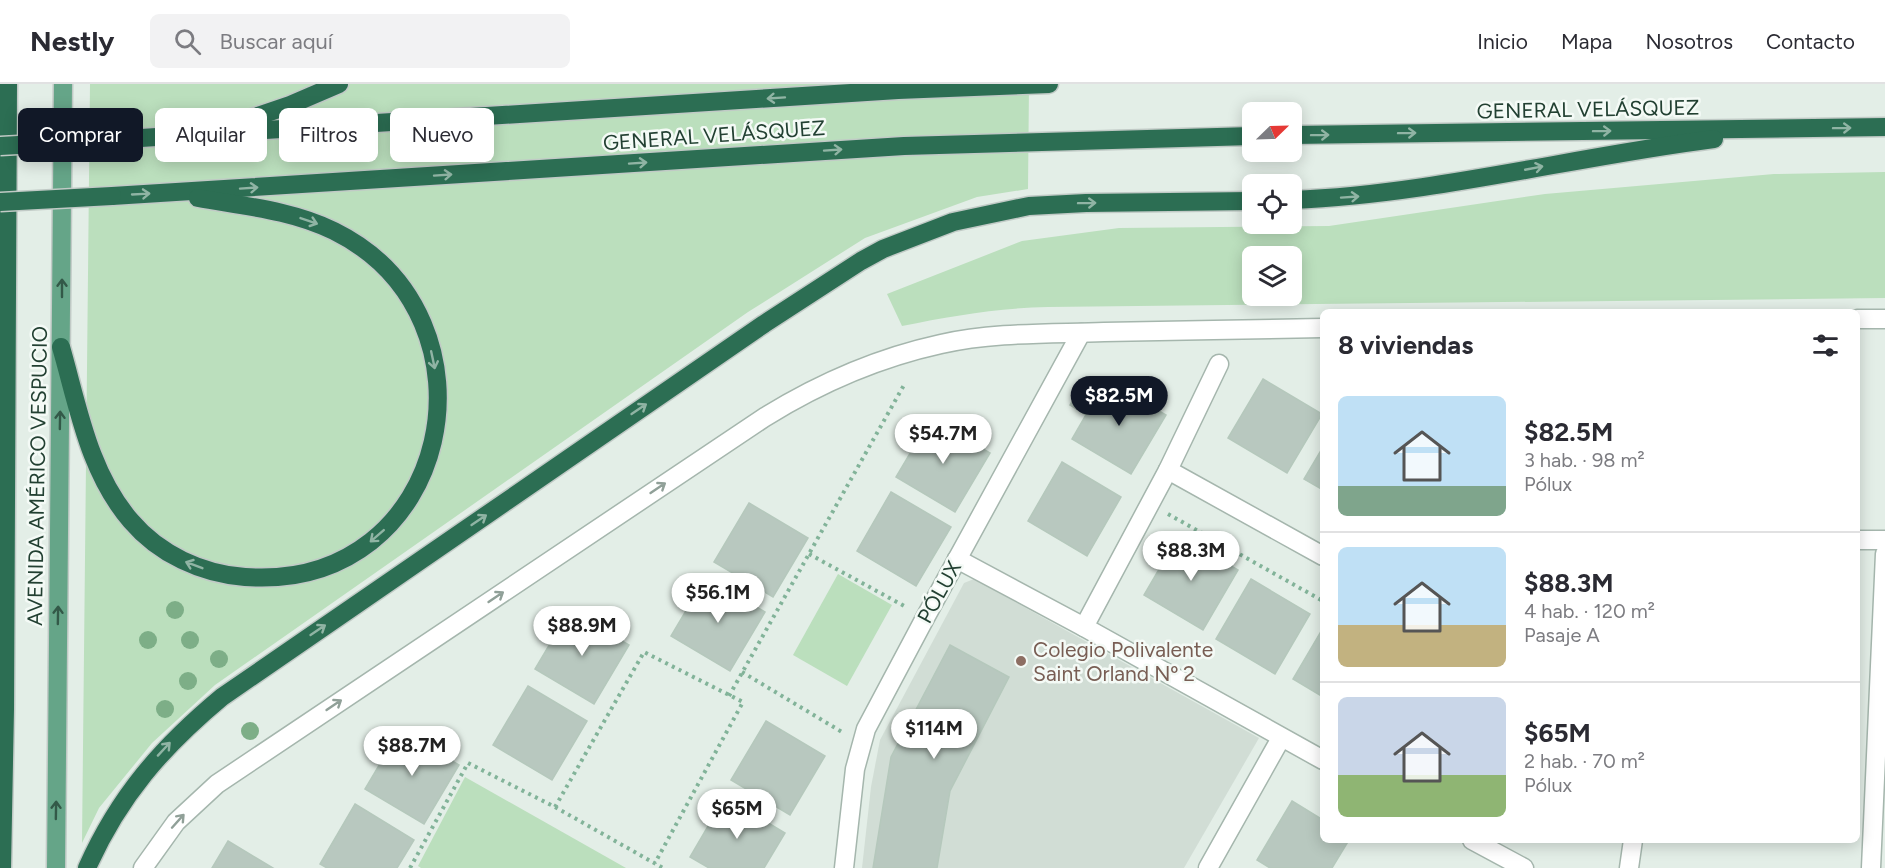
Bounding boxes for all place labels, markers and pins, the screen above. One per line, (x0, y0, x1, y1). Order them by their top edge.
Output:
pin: $82.5M (1070, 376, 1168, 427)
pin: $54.7M (894, 414, 992, 465)
pin: $88.3M (1142, 531, 1240, 582)
pin: $56.1M (669, 573, 767, 624)
pin: $88.9M (533, 606, 631, 657)
place label: Colegio Polivalente Saint Orland Nº 2 (1033, 637, 1213, 686)
marker: Colegio Polivalente Saint Orland Nº 2 (1014, 654, 1028, 668)
pin: $114M (892, 709, 976, 760)
pin: $88.7M (363, 726, 461, 777)
pin: $65M (701, 789, 773, 840)

